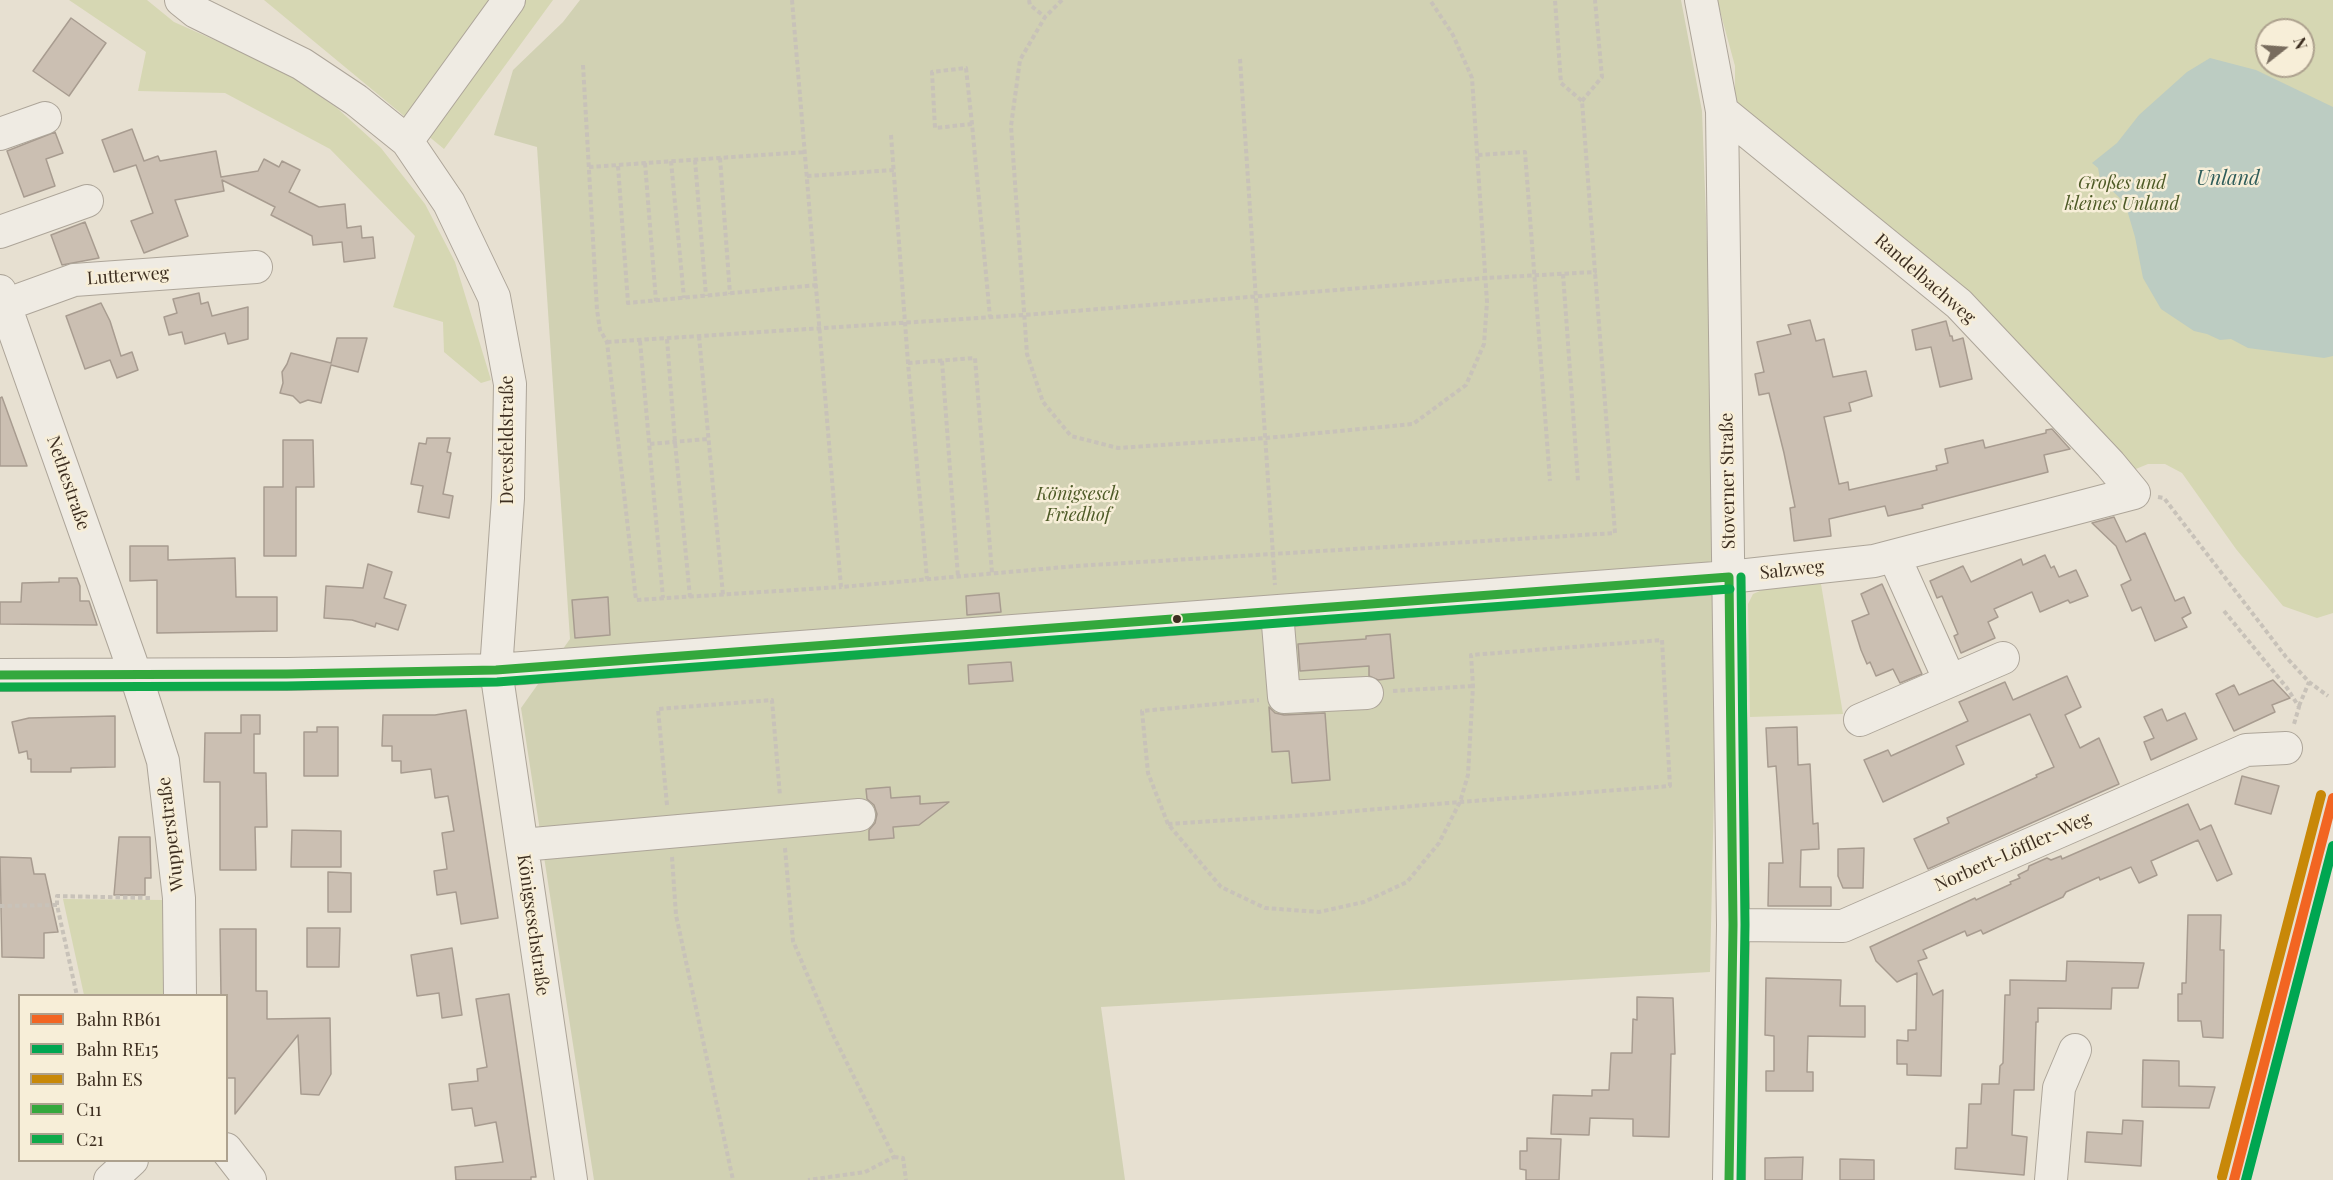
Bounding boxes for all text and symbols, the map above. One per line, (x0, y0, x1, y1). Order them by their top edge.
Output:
north arrow (2255, 18, 2315, 78)
text: N (2289, 35, 2313, 52)
water label: Unland (2196, 167, 2260, 191)
park label: Großes und kleines Unland (2065, 172, 2179, 214)
street label: Randelbachweg (1870, 229, 1980, 329)
street label: Lutterweg (86, 262, 170, 290)
street label: Devesfeldstraße (496, 375, 518, 505)
street label: Stoverner Straße (1716, 413, 1740, 549)
street label: Nethestraße (42, 433, 94, 533)
park label: Königsesch Friedhof (1036, 483, 1120, 526)
street label: Salzweg (1759, 556, 1825, 584)
unlabelled marker (1171, 613, 1183, 625)
street label: Wupperstraße (153, 776, 189, 892)
street label: Norbert-Löffler-Weg (1931, 808, 2095, 896)
street label: Königseschstraße (512, 853, 554, 997)
legend (18, 994, 228, 1162)
text: Bahn RB61 (76, 1007, 161, 1031)
text: Bahn RE15 (76, 1037, 159, 1061)
text: Bahn ES (76, 1067, 143, 1091)
text: C11 (76, 1097, 102, 1121)
text: C21 (76, 1127, 104, 1151)

